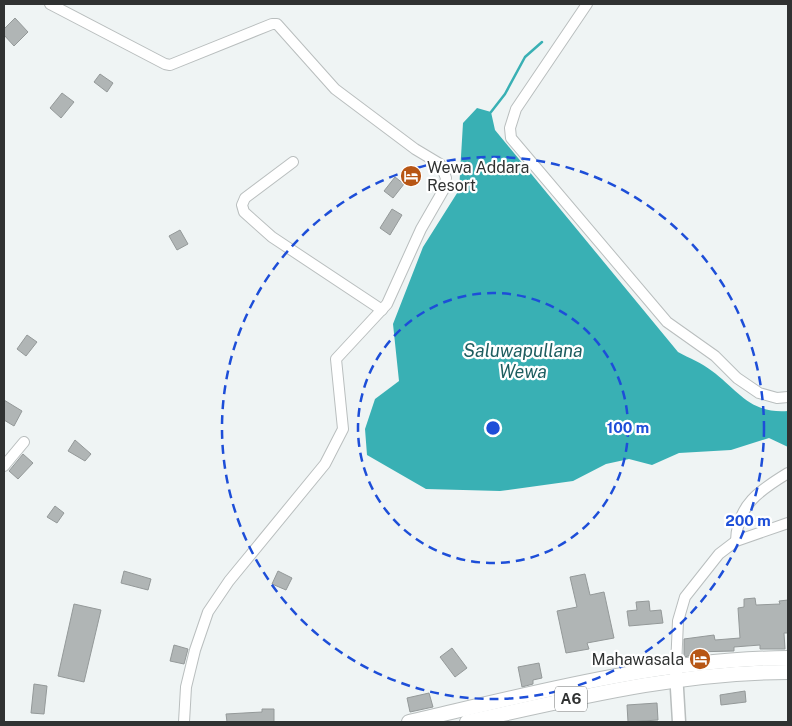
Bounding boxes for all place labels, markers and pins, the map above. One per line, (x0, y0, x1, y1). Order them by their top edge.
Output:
place label: Wewa Addara Resort (427, 158, 529, 195)
hotel icon: Wewa Addara Resort (399, 164, 423, 188)
centre of rings (484, 419, 502, 437)
hotel icon: Mahawasala (688, 647, 712, 671)
place label: Mahawasala (592, 650, 684, 669)

